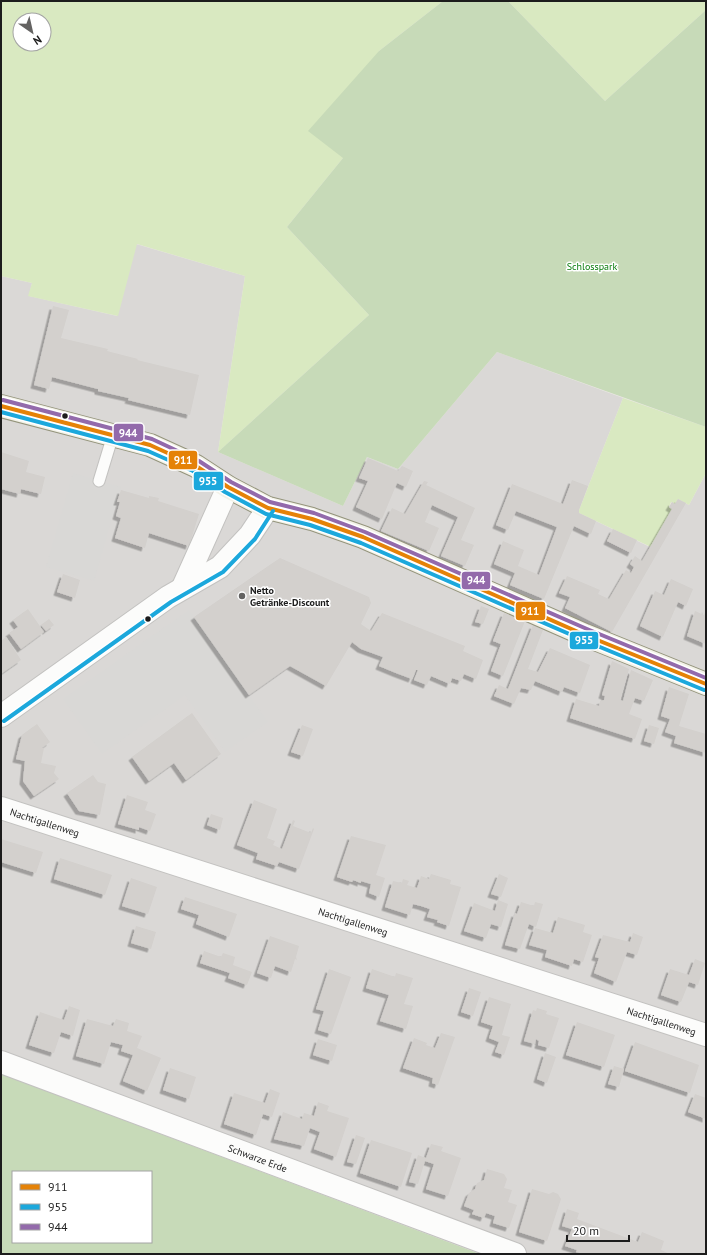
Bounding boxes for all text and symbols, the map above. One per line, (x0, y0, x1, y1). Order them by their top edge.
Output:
north arrow (12, 12, 52, 52)
text: N (31, 32, 45, 48)
park label: Schlosspark (567, 260, 617, 273)
unlabelled marker (60, 411, 70, 421)
line badge: 944 (113, 423, 144, 442)
text: 944 (119, 426, 138, 440)
line badge: 911 (168, 450, 198, 470)
text: 911 (174, 453, 192, 467)
line badge: 955 (193, 471, 224, 491)
text: 955 (199, 474, 217, 488)
line badge: 944 (461, 571, 491, 590)
text: 944 (467, 573, 486, 587)
place label: Netto Getränke-Discount (250, 584, 330, 609)
marker: Netto Getränke-Discount (237, 591, 247, 601)
line badge: 911 (515, 601, 546, 621)
text: 911 (521, 604, 539, 618)
unlabelled marker (143, 614, 153, 624)
line badge: 955 (569, 631, 599, 650)
text: 955 (575, 633, 593, 647)
street label: Nachtigallenweg (8, 805, 81, 840)
street label: Nachtigallenweg (317, 905, 389, 939)
street label: Nachtigallenweg (625, 1004, 698, 1038)
street label: Schwarze Erde (226, 1141, 289, 1175)
legend (12, 1171, 152, 1243)
text: 911 (48, 1179, 68, 1194)
text: 955 (48, 1199, 68, 1214)
scale bar (567, 1217, 629, 1243)
text: 944 (48, 1219, 68, 1234)
text: 20 m (573, 1223, 599, 1238)

